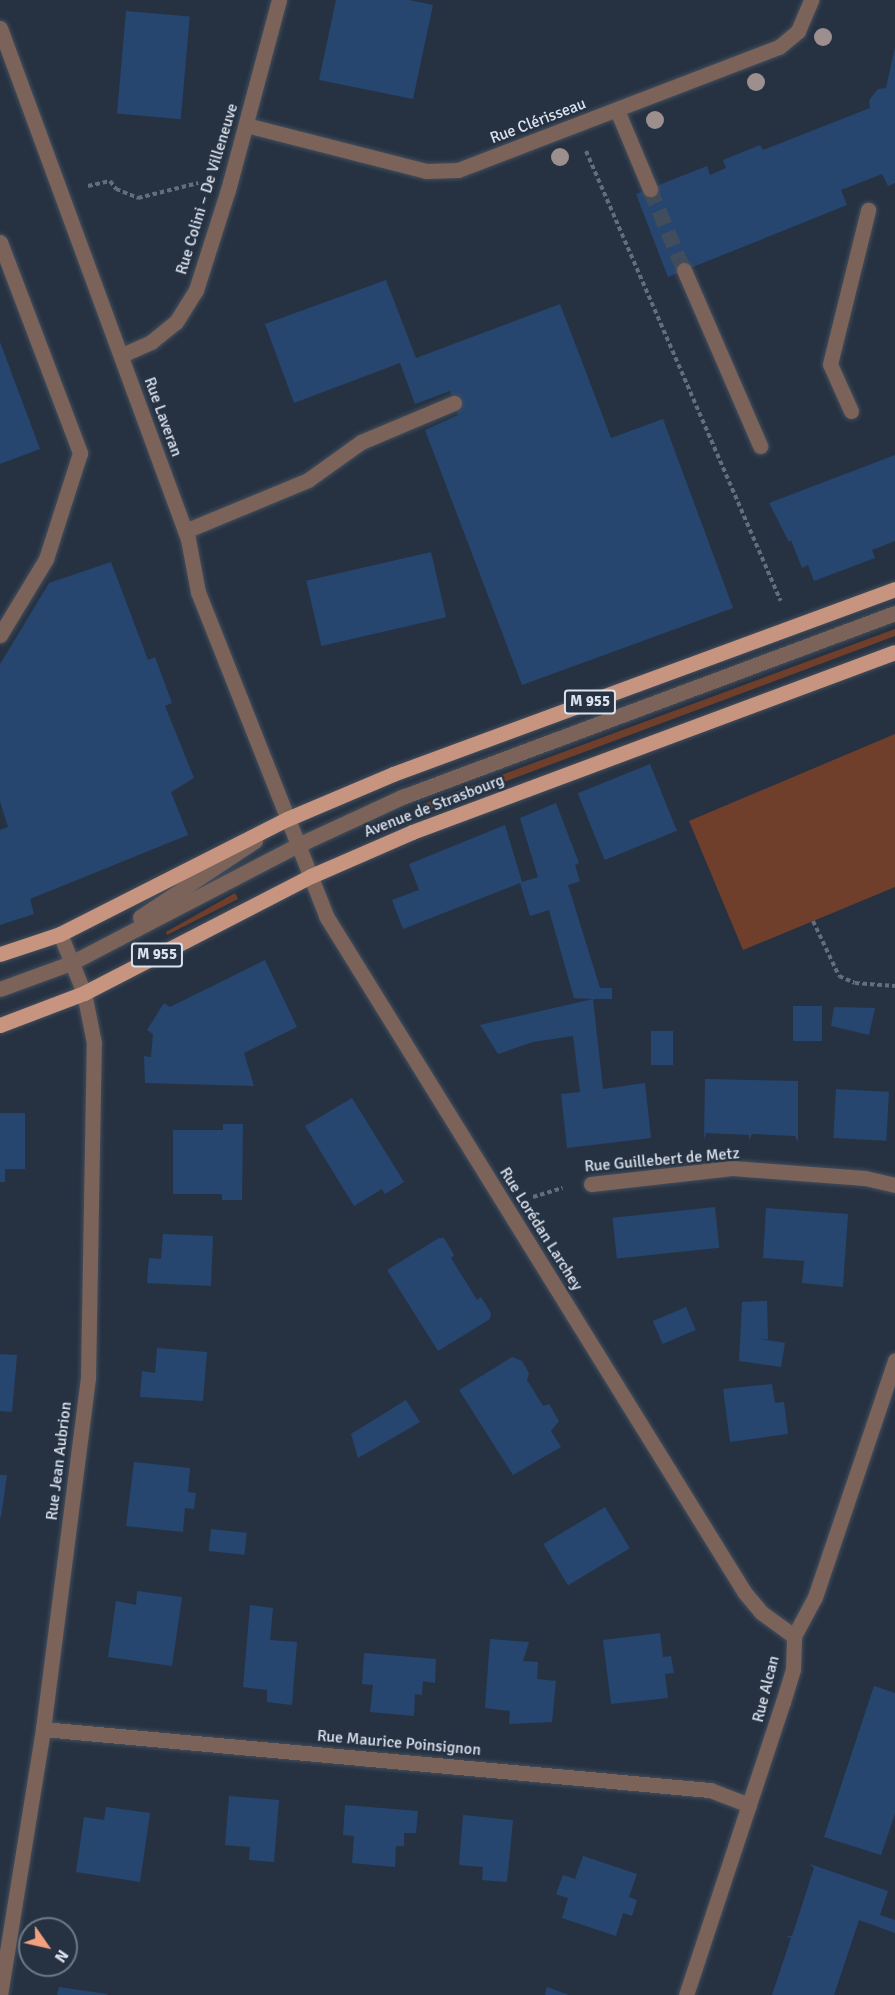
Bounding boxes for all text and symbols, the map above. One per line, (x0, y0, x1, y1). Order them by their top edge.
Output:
street label: Rue Clérisseau (487, 94, 589, 148)
street label: Rue Colini – De Villeneuve (172, 101, 242, 277)
street label: Rue Laveran (140, 375, 186, 459)
road number: M 955 (563, 690, 617, 714)
street label: Avenue de Strasbourg (361, 770, 507, 842)
road number: M 955 (130, 943, 184, 967)
street label: Rue Guillebert de Metz (584, 1144, 740, 1176)
street label: Rue Lorédan Larchey (495, 1164, 587, 1294)
street label: Rue Jean Aubrion (42, 1401, 76, 1521)
street label: Rue Alcan (748, 1654, 784, 1724)
street label: Rue Maurice Poinsignon (316, 1726, 482, 1760)
north arrow (18, 1917, 78, 1977)
text: N (50, 1946, 73, 1966)

